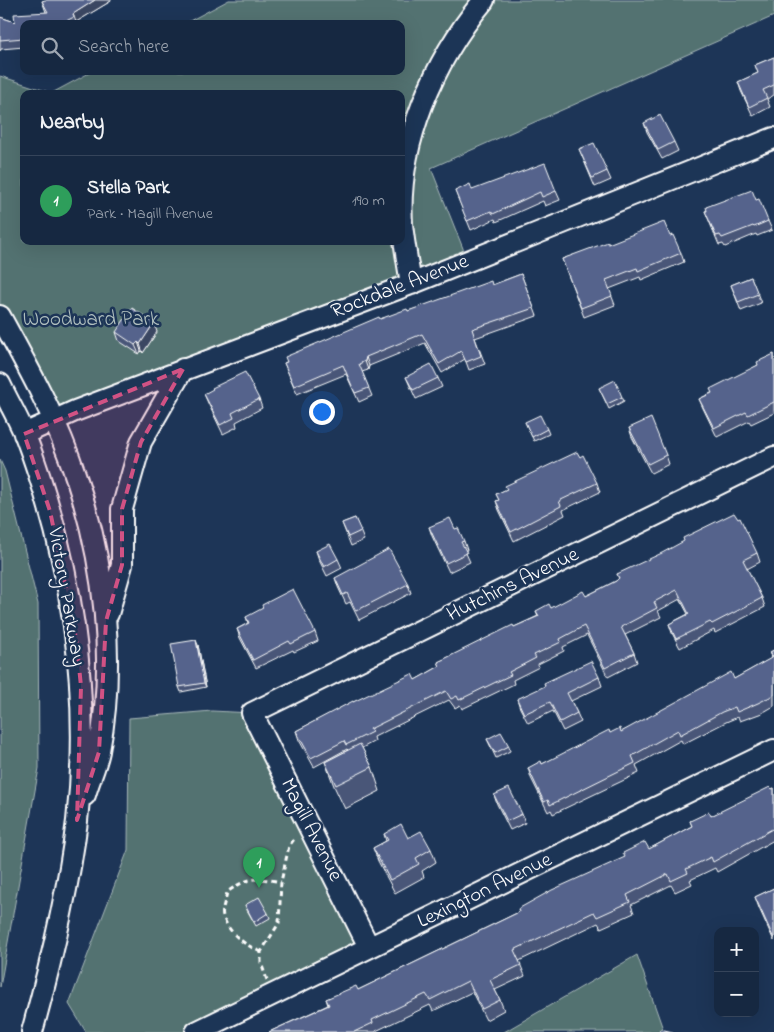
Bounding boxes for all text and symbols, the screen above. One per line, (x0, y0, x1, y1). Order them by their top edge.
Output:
search box (20, 20, 405, 75)
icon: search (38, 34, 66, 62)
text: Search here (78, 34, 169, 61)
text: Nearby (40, 108, 104, 138)
text: Stella Park (87, 175, 170, 202)
text: 1 (53, 189, 59, 213)
text: 190 m (352, 189, 385, 213)
text: Park · Magill Avenue (87, 202, 213, 226)
street label: Rockdale Avenue (327, 247, 474, 327)
park label: Woodward Park (23, 305, 160, 335)
your location (309, 399, 335, 425)
street label: Victory Parkway (37, 524, 93, 669)
street label: Hutchins Avenue (442, 540, 585, 630)
street label: Magill Avenue (270, 773, 350, 888)
street label: Lexington Avenue (413, 845, 559, 938)
pin: 1 (243, 847, 275, 888)
map controls (714, 927, 759, 1017)
button: + (714, 927, 759, 972)
button: − (714, 972, 759, 1017)

